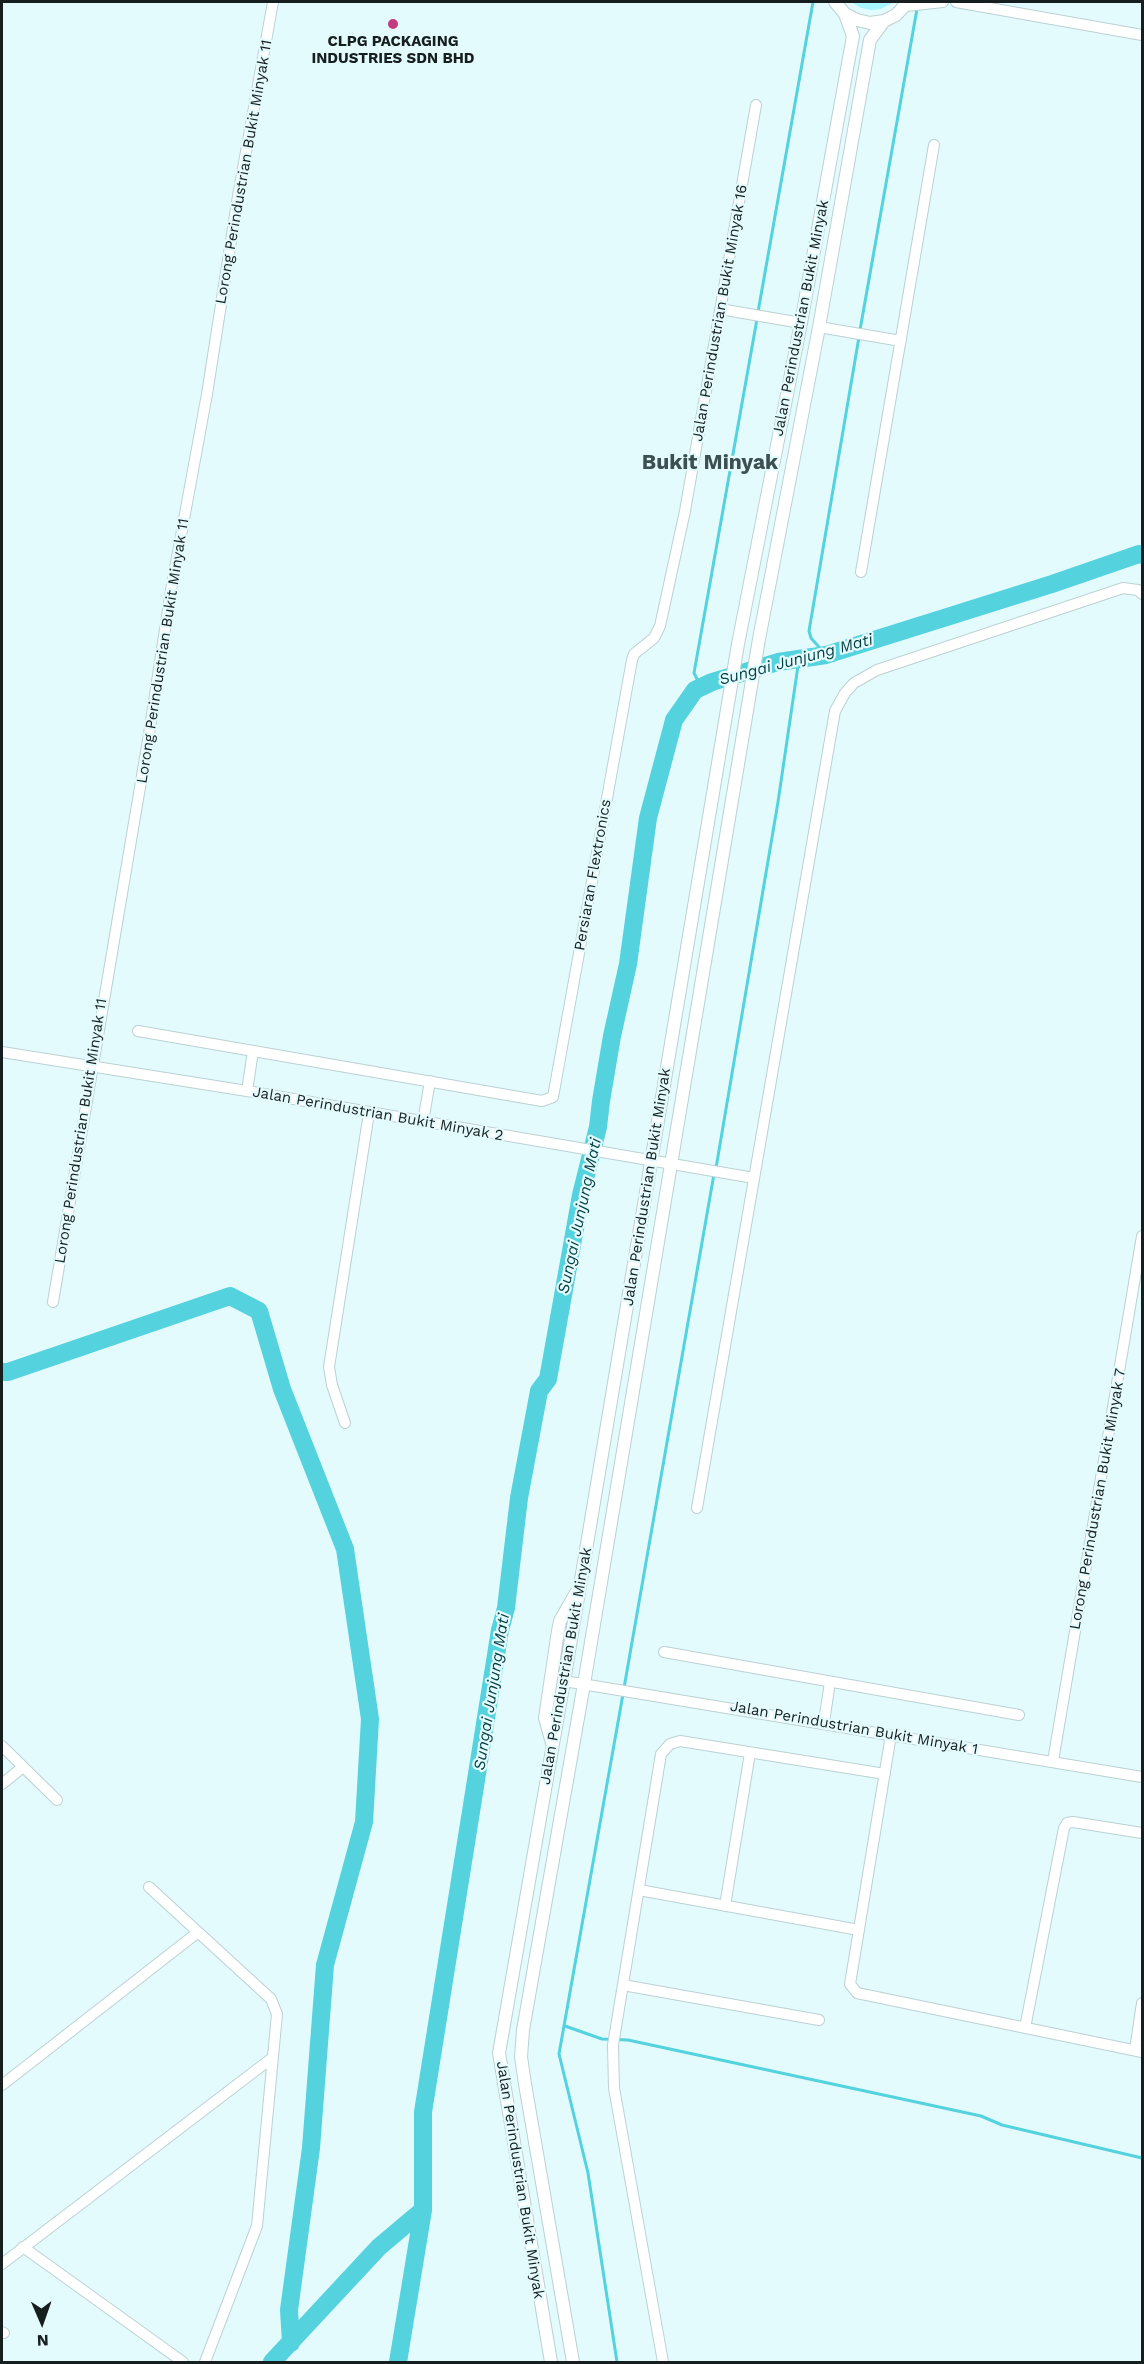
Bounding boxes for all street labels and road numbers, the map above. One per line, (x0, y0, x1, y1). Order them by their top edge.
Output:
street label: Lorong Perindustrian Bukit Minyak 11 (212, 38, 276, 306)
street label: Jalan Perindustrian Bukit Minyak 16 (689, 183, 751, 443)
street label: Jalan Perindustrian Bukit Minyak (769, 198, 833, 438)
street label: Lorong Perindustrian Bukit Minyak 11 (133, 517, 193, 785)
street label: Persiaran Flextronics (571, 798, 615, 952)
street label: Lorong Perindustrian Bukit Minyak 11 (51, 997, 111, 1265)
street label: Jalan Perindustrian Bukit Minyak (619, 1067, 675, 1307)
street label: Jalan Perindustrian Bukit Minyak 2 (251, 1083, 505, 1145)
street label: Lorong Perindustrian Bukit Minyak 7 (1066, 1367, 1130, 1631)
street label: Jalan Perindustrian Bukit Minyak (536, 1546, 596, 1786)
street label: Jalan Perindustrian Bukit Minyak 1 (729, 1697, 979, 1759)
street label: Jalan Perindustrian Bukit Minyak (492, 2060, 548, 2300)

